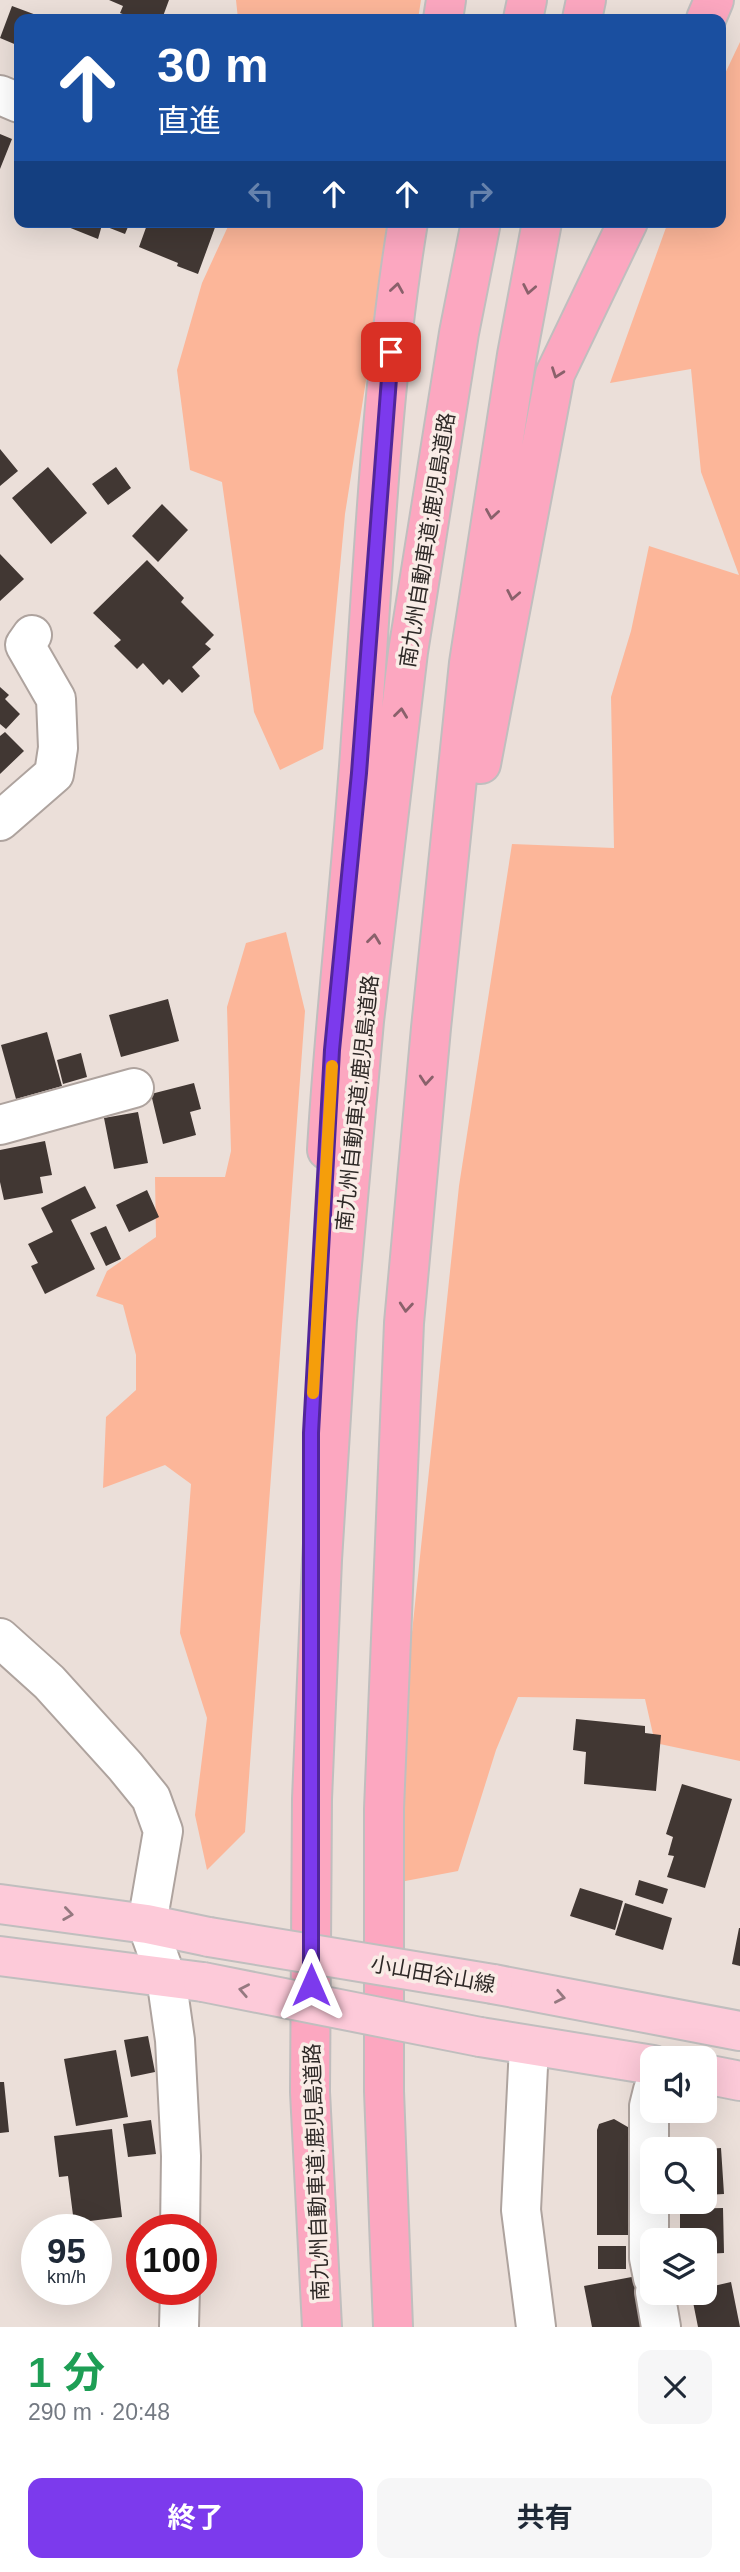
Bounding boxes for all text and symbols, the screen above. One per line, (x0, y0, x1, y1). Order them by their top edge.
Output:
text: 30 m (157, 38, 269, 92)
icon: ahead (42, 42, 133, 133)
text: 直進 (157, 103, 221, 139)
icon: left (242, 175, 280, 213)
icon: ahead (315, 175, 353, 213)
icon: ahead (388, 175, 426, 213)
icon: right (461, 175, 499, 213)
one-way arrow (389, 283, 404, 294)
one-way arrow (523, 283, 538, 295)
pin (361, 322, 421, 382)
icon: arrive (372, 333, 410, 371)
one-way arrow (551, 366, 565, 378)
street label: 南九州自動車道;鹿児島道路 (395, 411, 459, 669)
one-way arrow (485, 508, 500, 520)
one-way arrow (506, 590, 521, 601)
one-way arrow (393, 707, 408, 718)
one-way arrow (366, 933, 381, 944)
street label: 南九州自動車道;鹿児島道路 (332, 974, 382, 1232)
one-way arrow (419, 1075, 434, 1086)
one-way arrow (399, 1302, 414, 1313)
one-way arrow (62, 1906, 73, 1921)
position arrow (274, 1948, 348, 2022)
street label: 小山田谷山線 (369, 1952, 497, 1996)
one-way arrow (238, 1984, 250, 1999)
one-way arrow (554, 1989, 566, 2004)
street label: 南九州自動車道;鹿児島道路 (300, 2043, 332, 2301)
map controls (640, 2046, 717, 2305)
button: sound (640, 2046, 717, 2123)
button: search (640, 2137, 717, 2214)
speed limit sign: 100 (126, 2214, 217, 2305)
button: layers (640, 2228, 717, 2305)
text: 95 (47, 2231, 86, 2270)
text: km/h (47, 2267, 86, 2287)
text: 1 分 (28, 2349, 105, 2396)
button: close (638, 2350, 712, 2424)
text: 290 m · 20:48 (28, 2399, 170, 2425)
button: 終了 (28, 2478, 363, 2558)
button: 共有 (377, 2478, 712, 2558)

